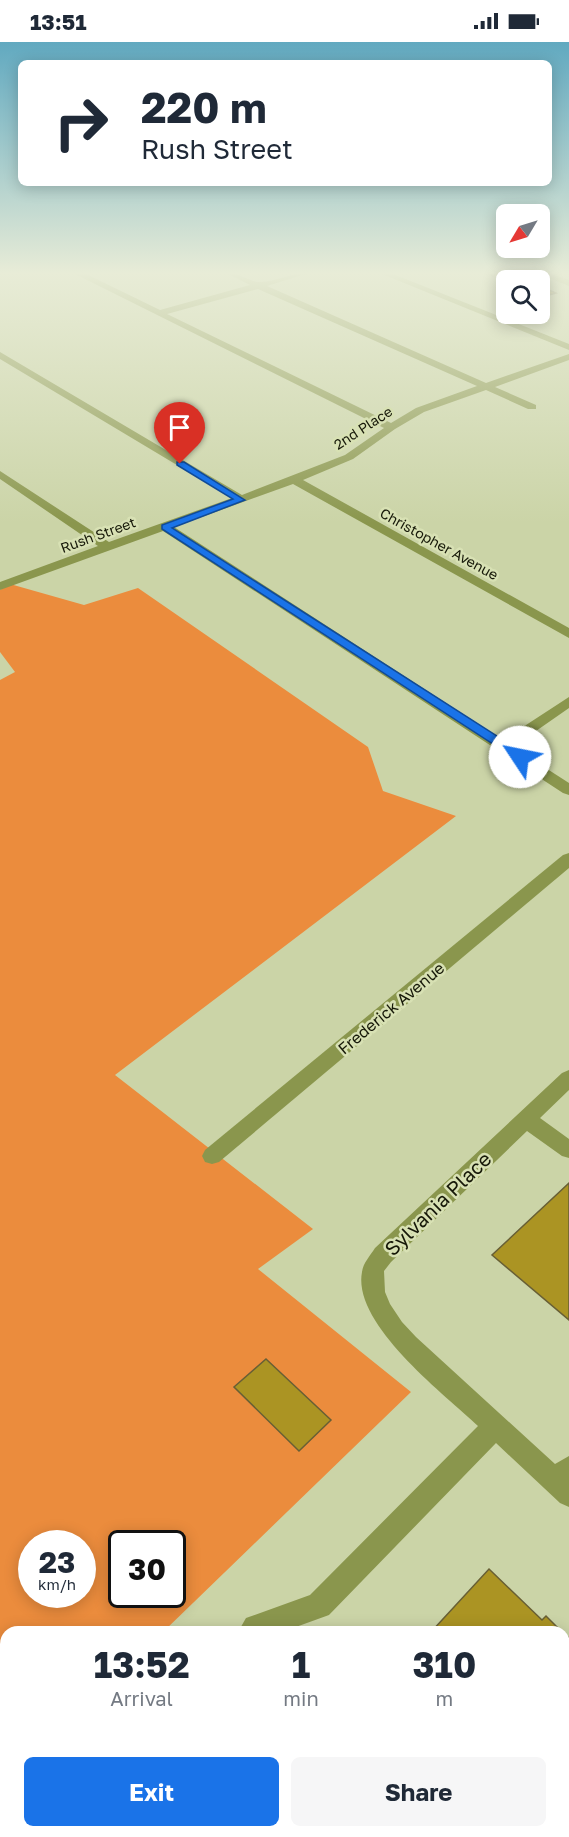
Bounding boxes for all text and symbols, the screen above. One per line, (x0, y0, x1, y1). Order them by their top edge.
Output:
text: 13:51 (30, 8, 87, 35)
text: 220 m (141, 82, 267, 132)
icon: right (42, 84, 120, 162)
text: Rush Street (141, 133, 293, 165)
north arrow (496, 204, 550, 258)
map controls (496, 204, 550, 324)
button: search (496, 270, 550, 324)
pin (154, 402, 205, 464)
street label: 2nd Place (330, 402, 395, 453)
icon: arrive (163, 411, 196, 444)
street label: Christopher Avenue (377, 504, 501, 583)
street label: Rush Street (58, 513, 138, 556)
position arrow (488, 725, 552, 789)
street label: Frederick Avenue (334, 958, 448, 1058)
street label: Sylvania Place (379, 1146, 496, 1260)
speed limit sign: 30 (108, 1530, 186, 1608)
text: 23 (39, 1544, 75, 1580)
text: km/h (38, 1575, 76, 1593)
text: 13:52 (94, 1643, 190, 1686)
text: 1 (292, 1643, 310, 1686)
text: 310 (412, 1643, 476, 1686)
text: Arrival (110, 1686, 173, 1710)
text: min (283, 1686, 319, 1710)
text: m (435, 1686, 453, 1710)
button: Exit (24, 1757, 279, 1826)
button: Share (291, 1757, 546, 1826)

